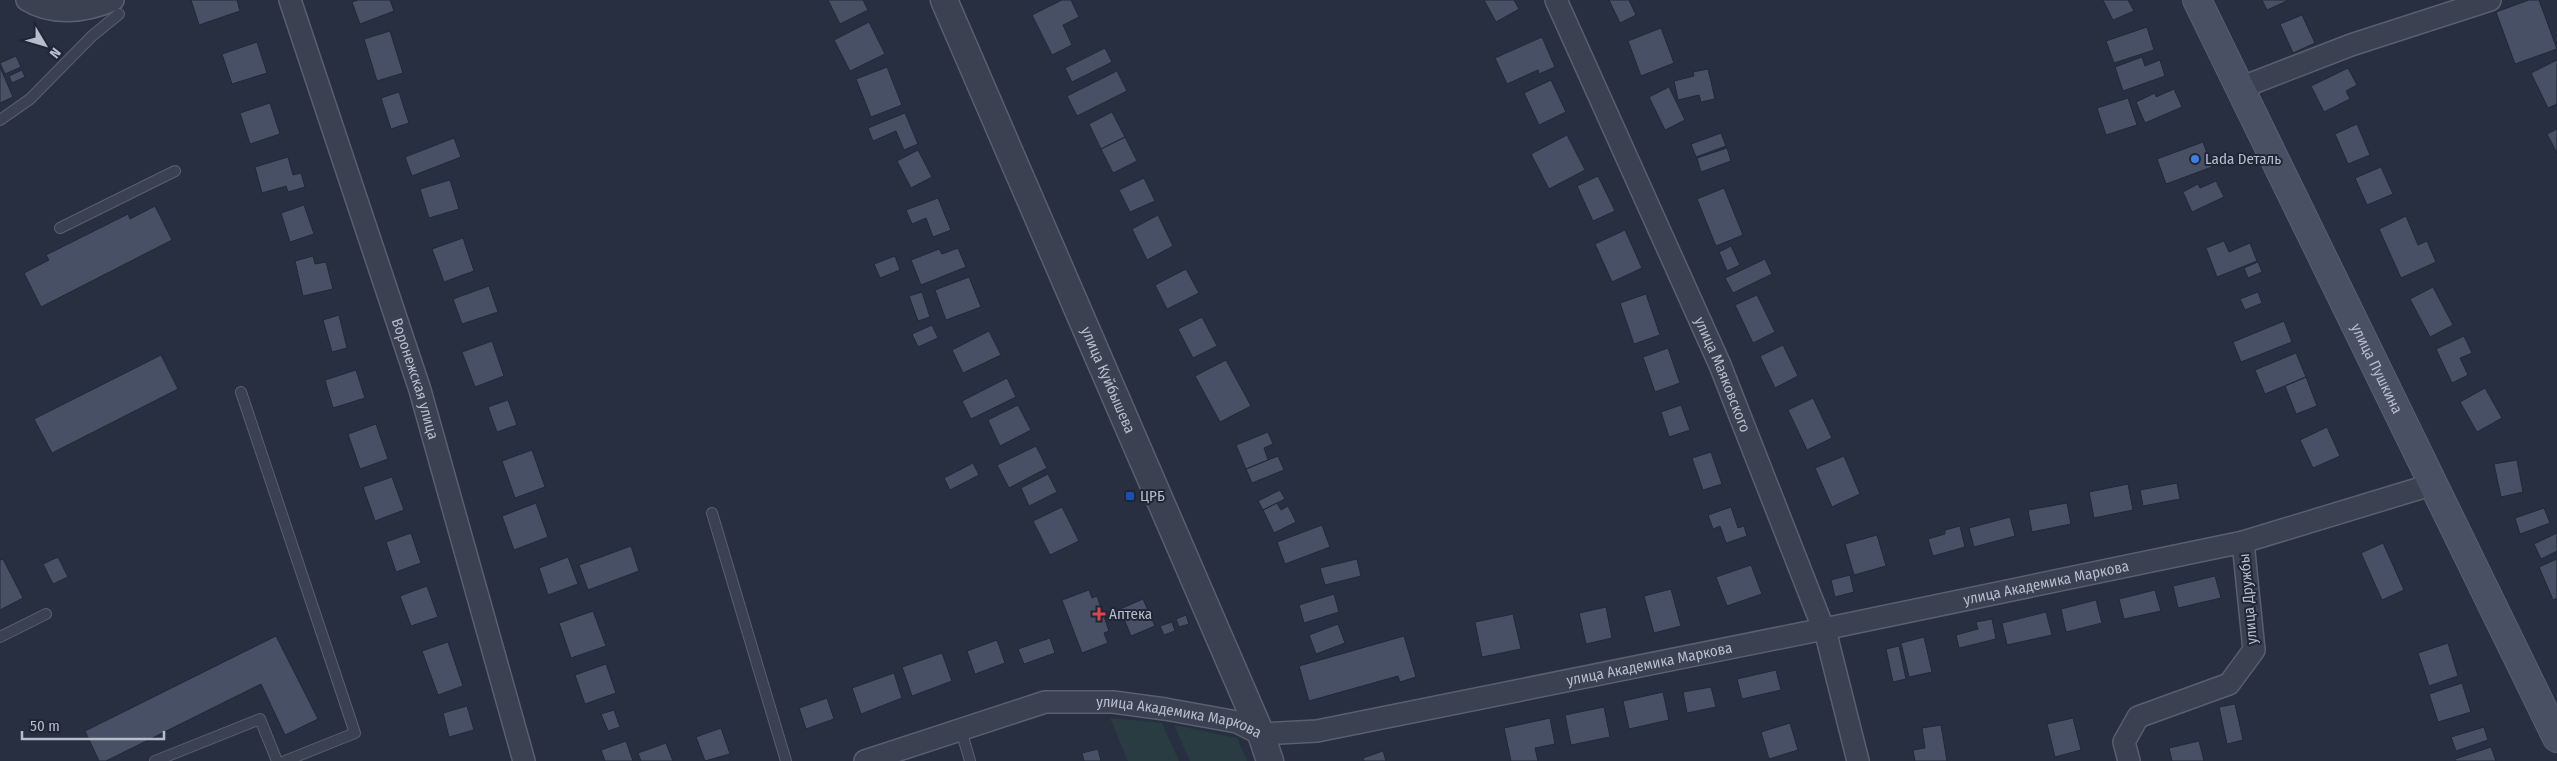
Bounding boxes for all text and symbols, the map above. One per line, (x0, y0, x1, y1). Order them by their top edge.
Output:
north arrow (20, 20, 70, 70)
text: N (46, 44, 64, 61)
place label: Lada Dеталь (2205, 150, 2281, 168)
marker: Lada Dеталь (2189, 153, 2201, 165)
street label: улица Маяковского (1691, 314, 1755, 435)
street label: Воронежская улица (388, 316, 442, 441)
street label: улица Пушкина (2347, 320, 2406, 417)
street label: улица Куйбышева (1077, 324, 1139, 436)
place label: ЦРБ (1140, 487, 1165, 505)
marker: ЦРБ (1124, 490, 1136, 502)
street label: улица Дружбы (2235, 553, 2261, 645)
street label: улица Академика Маркова (1962, 557, 2131, 609)
place label: Аптека (1109, 605, 1152, 623)
marker: Аптека (1093, 608, 1105, 620)
street label: улица Академика Маркова (1565, 639, 1734, 690)
street label: улица Академика Маркова (1096, 693, 1265, 742)
scale bar (22, 708, 165, 740)
text: 50 m (30, 717, 60, 735)

